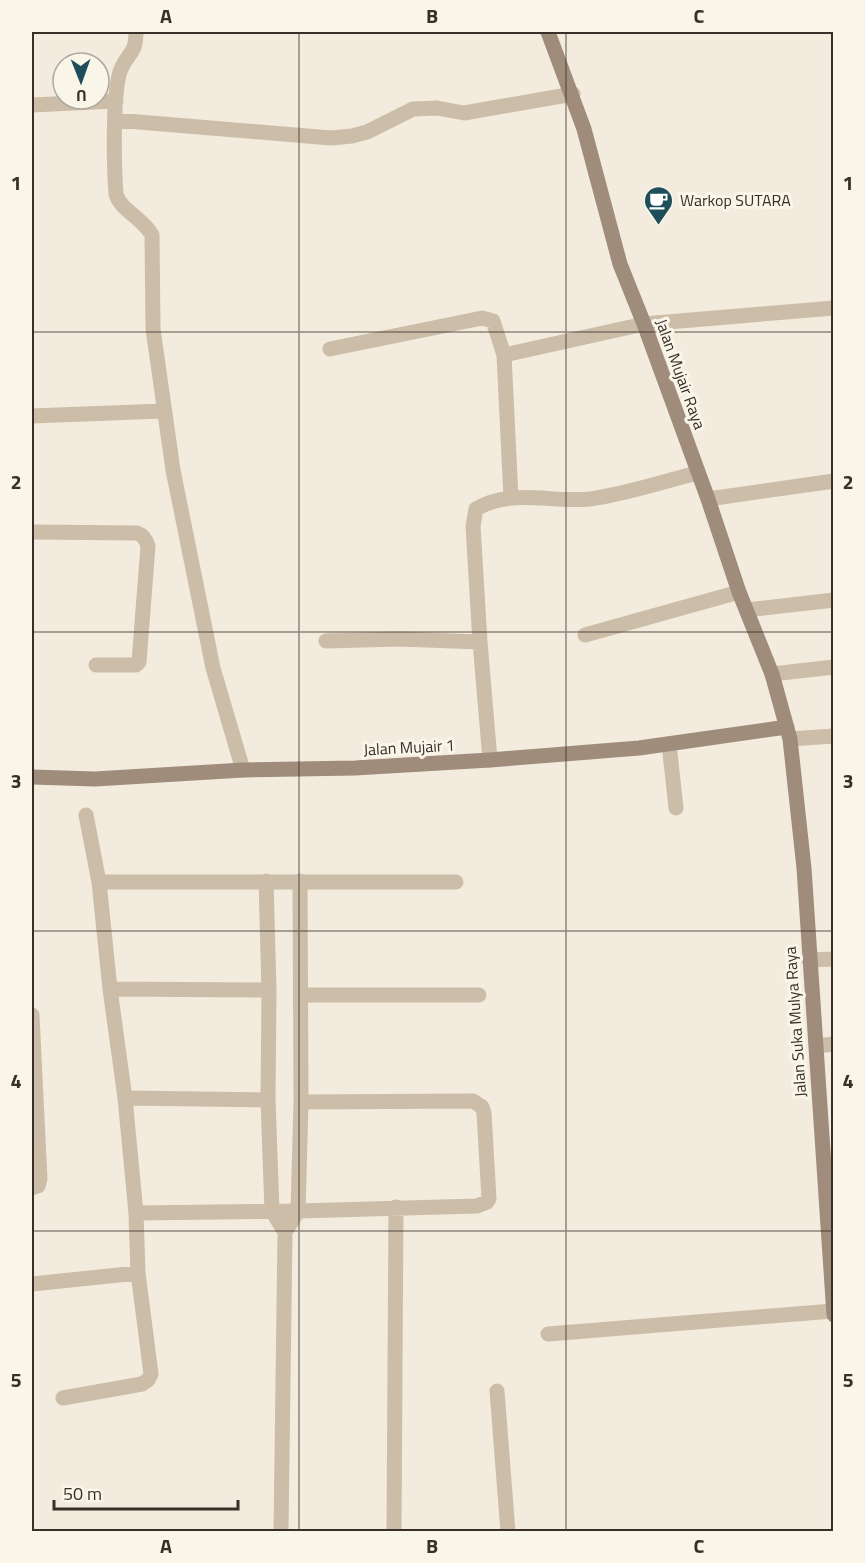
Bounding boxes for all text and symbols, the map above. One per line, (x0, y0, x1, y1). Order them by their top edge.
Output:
text: A (160, 0, 172, 31)
text: B (426, 0, 438, 31)
text: C (694, 0, 705, 31)
north arrow (51, 51, 111, 111)
text: U (76, 84, 87, 108)
text: 1 (10, 167, 22, 198)
text: 1 (842, 167, 854, 198)
cafe icon: Warkop SUTARA (643, 184, 675, 226)
place label: Warkop SUTARA (680, 188, 791, 212)
street label: Jalan Mujair Raya (650, 315, 712, 433)
text: 2 (10, 466, 22, 497)
text: 2 (842, 466, 854, 497)
street label: Jalan Mujair 1 (363, 733, 455, 761)
text: 3 (10, 765, 22, 796)
text: 3 (842, 765, 854, 796)
street label: Jalan Suka Mulya Raya (778, 946, 812, 1098)
text: 4 (10, 1065, 22, 1096)
text: 4 (842, 1065, 854, 1096)
text: 5 (10, 1364, 22, 1395)
text: 5 (842, 1364, 854, 1395)
scale bar (54, 1473, 238, 1511)
text: 50 m (63, 1480, 102, 1507)
text: A (160, 1530, 172, 1561)
text: B (426, 1530, 438, 1561)
text: C (694, 1530, 705, 1561)

